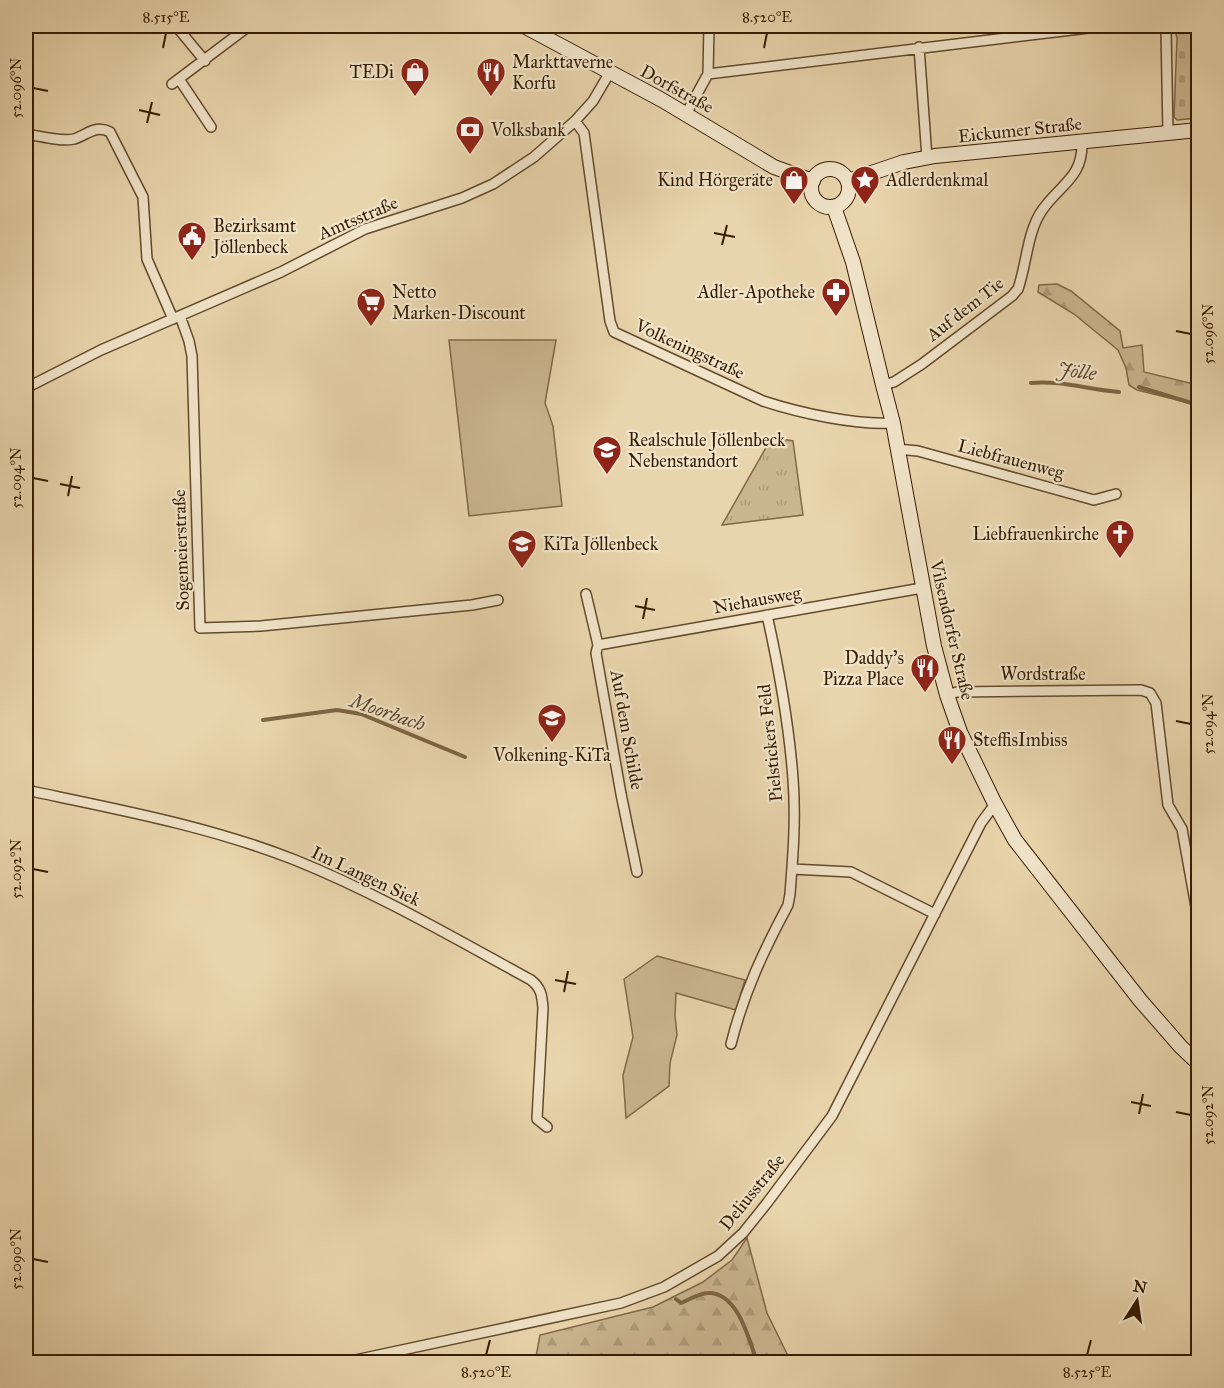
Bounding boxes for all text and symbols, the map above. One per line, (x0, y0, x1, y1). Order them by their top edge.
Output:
text: 8.515°E (143, 8, 190, 26)
text: 8.520°E (742, 8, 792, 26)
place label: Markttaverne Korfu (512, 51, 613, 94)
shop icon: TEDi (399, 56, 431, 98)
restaurant icon: Markttaverne Korfu (475, 56, 507, 98)
text: 52.096°N (7, 58, 25, 118)
street label: Dorfstraße (637, 60, 717, 118)
place label: TEDi (350, 61, 394, 83)
street label: Eickumer Straße (957, 113, 1083, 147)
bank icon: Volksbank (454, 114, 486, 156)
place label: Volksbank (490, 119, 566, 141)
shop icon: Kind Hörgeräte (778, 164, 810, 206)
place icon: Adlerdenkmal (849, 164, 881, 206)
place label: Kind Hörgeräte (657, 169, 773, 192)
place label: Adlerdenkmal (885, 169, 988, 191)
street label: Amtsstraße (314, 191, 401, 245)
place label: Bezirksamt Jöllenbeck (211, 215, 297, 259)
public building icon: Bezirksamt Jöllenbeck (176, 220, 208, 262)
street label: Auf dem Tie (921, 272, 1008, 347)
pharmacy icon: Adler-Apotheke (820, 276, 852, 318)
place label: Netto Marken-Discount (392, 281, 526, 324)
place label: Adler-Apotheke (697, 281, 815, 303)
supermarket icon: Netto Marken-Discount (355, 286, 387, 328)
text: 52.096°N (1199, 304, 1217, 364)
street label: Volkeningstraße (631, 314, 748, 385)
water label: Jölle (1055, 357, 1098, 385)
place label: Realschule Jöllenbeck Nebenstandort (628, 429, 786, 472)
school or university icon: Realschule Jöllenbeck Nebenstandort (591, 434, 623, 476)
street label: Liebfrauenweg (955, 434, 1067, 485)
text: 52.094°N (7, 447, 25, 509)
street label: Sogemeierstraße (168, 489, 195, 611)
church icon: Liebfrauenkirche (1104, 518, 1136, 560)
place label: Liebfrauenkirche (972, 523, 1099, 545)
school or university icon: KiTa Jöllenbeck (506, 528, 538, 570)
place label: KiTa Jöllenbeck (543, 533, 659, 556)
street label: Vilsendorfer Straße (925, 557, 979, 702)
street label: Niehausweg (711, 581, 803, 620)
place label: Daddy's Pizza Place (823, 647, 904, 690)
restaurant icon: Daddy's Pizza Place (909, 652, 941, 694)
street label: Wordstraße (1000, 663, 1086, 685)
street label: Auf dem Schilde (605, 667, 648, 792)
street label: Pielstickers Feld (753, 683, 787, 803)
water label: Moorbach (345, 687, 429, 736)
text: 52.094°N (1199, 693, 1217, 755)
school or university icon: Volkening-KiTa (536, 702, 568, 744)
restaurant icon: SteffisImbiss (936, 724, 968, 766)
place label: SteffisImbiss (973, 729, 1068, 751)
place label: Volkening-KiTa (492, 744, 611, 767)
text: 52.092°N (7, 839, 25, 899)
street label: Im Langen Siek (308, 841, 425, 912)
text: 52.092°N (1199, 1085, 1217, 1145)
street label: Deliusstraße (715, 1149, 789, 1235)
text: 52.090°N (7, 1228, 25, 1290)
north arrow (1107, 1271, 1167, 1331)
text: N (1131, 1276, 1149, 1298)
text: 8.520°E (461, 1363, 511, 1381)
text: 8.525°E (1063, 1363, 1111, 1381)

